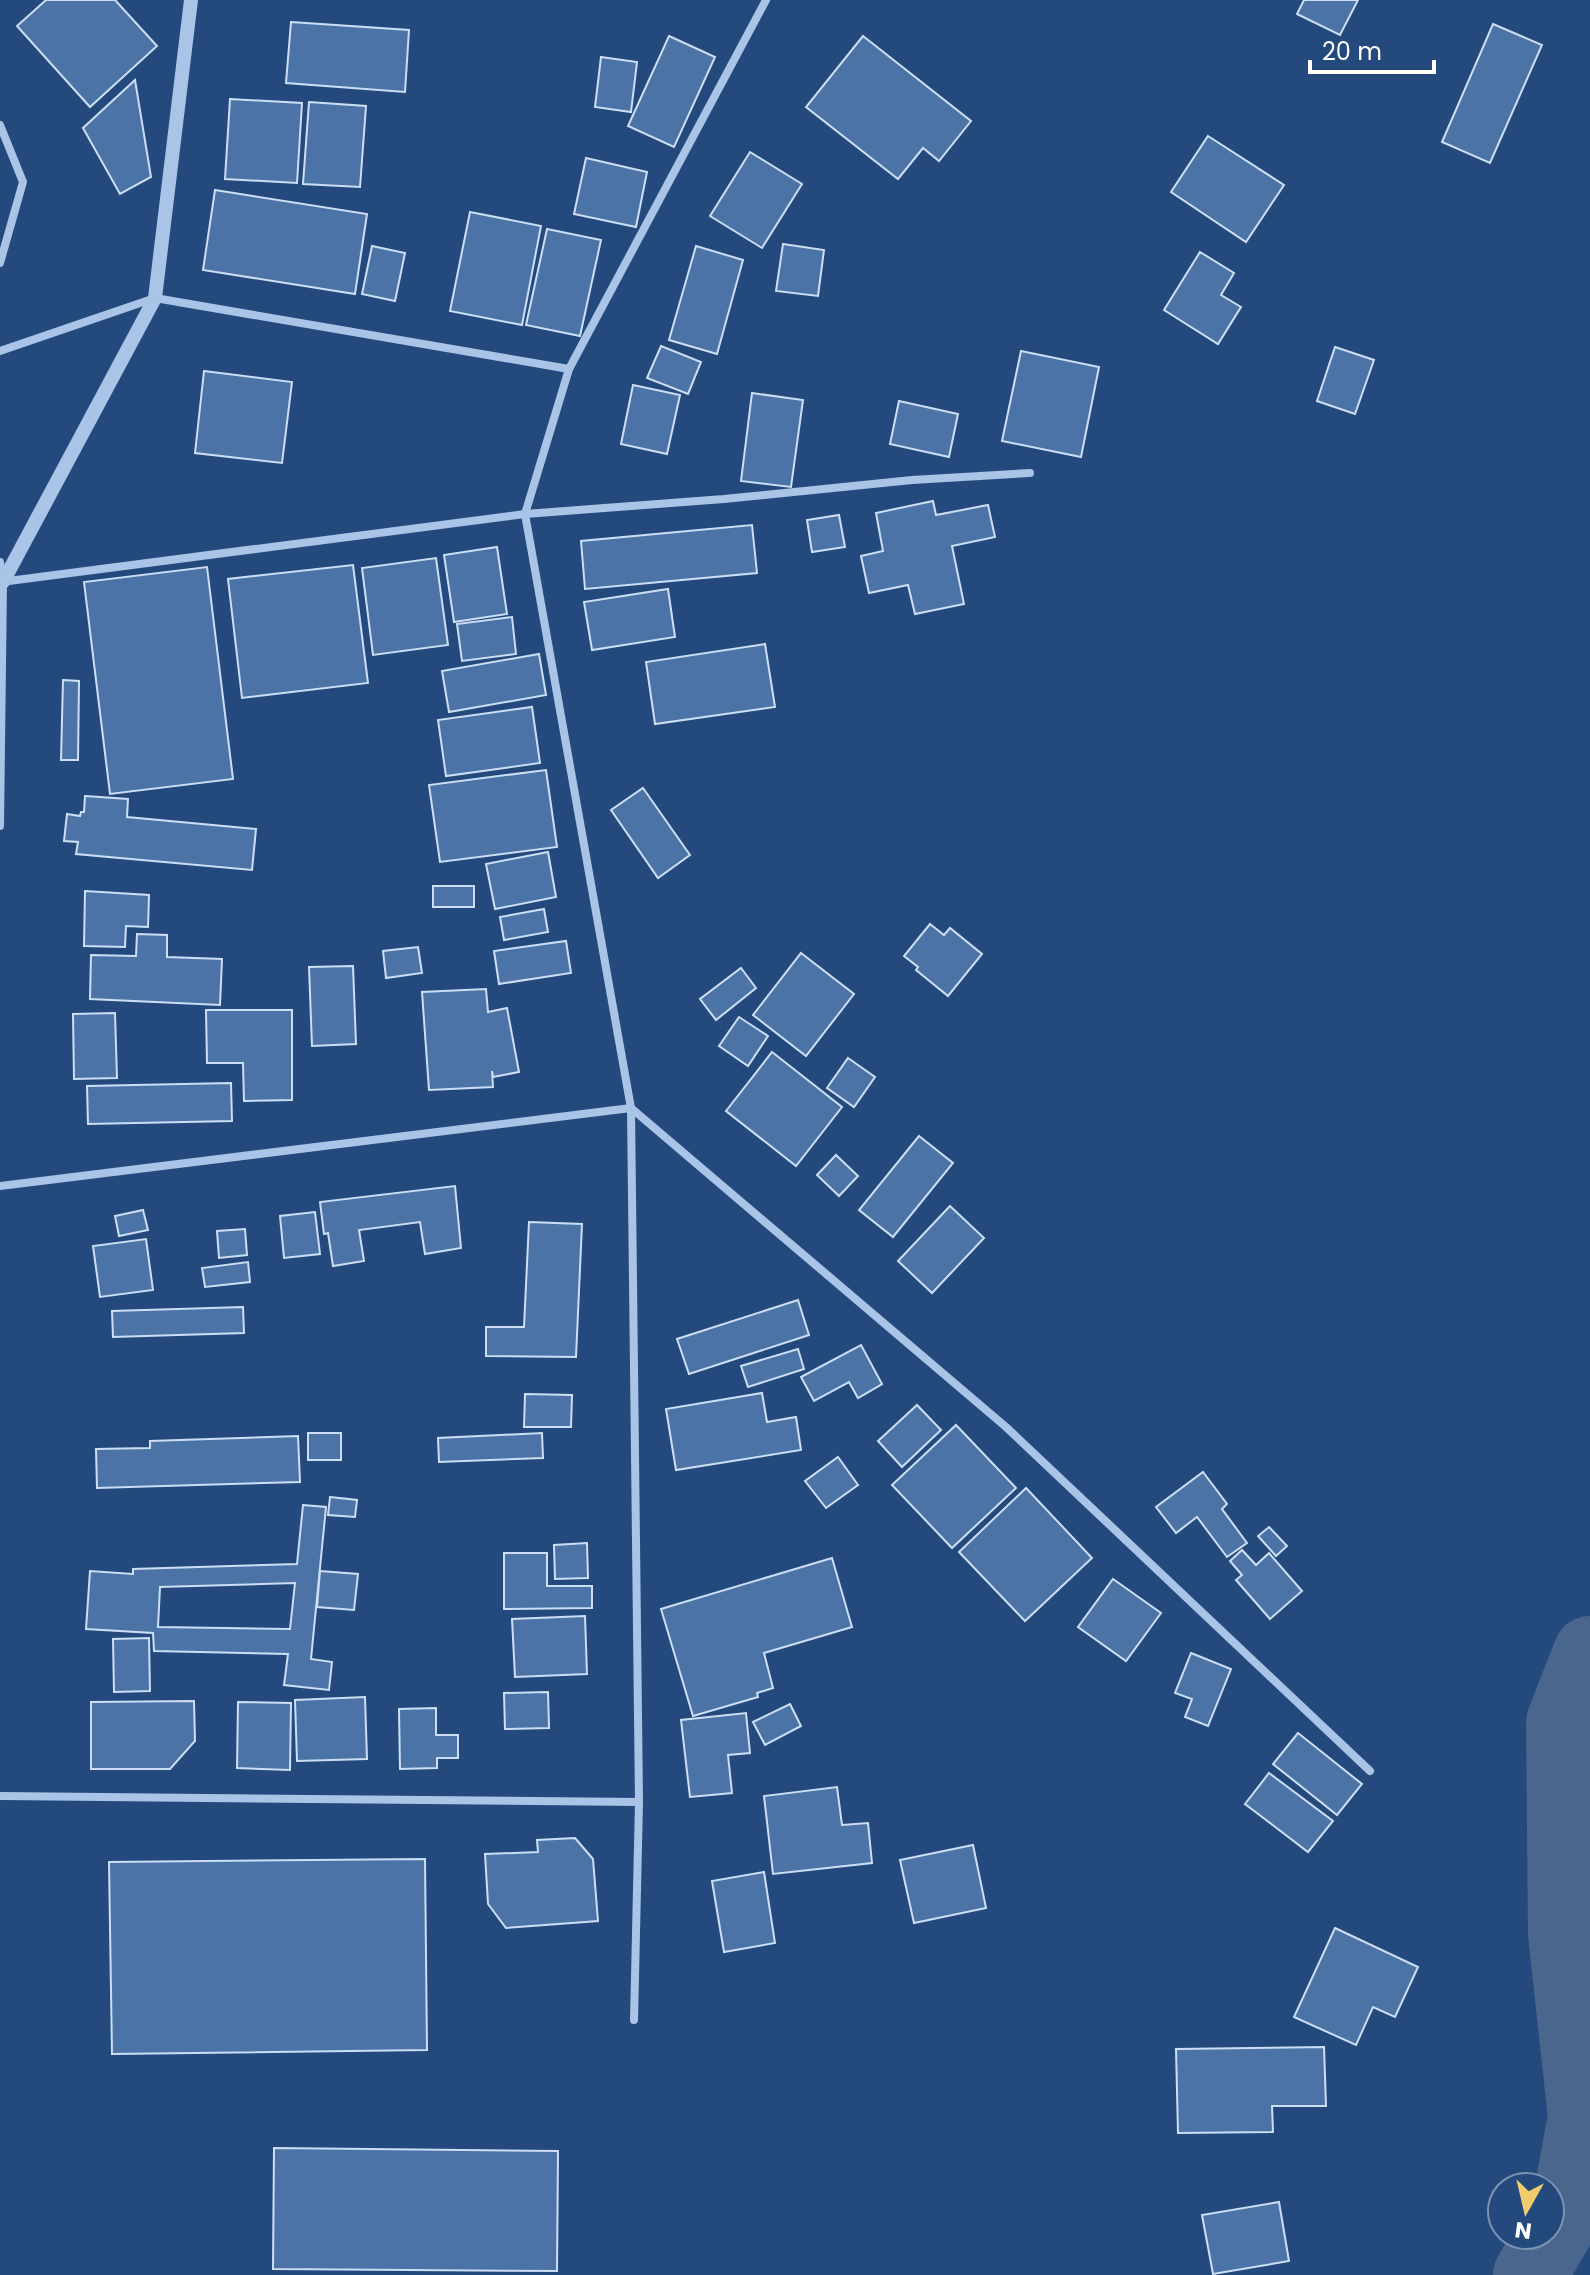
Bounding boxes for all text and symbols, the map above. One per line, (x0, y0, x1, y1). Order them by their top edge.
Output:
scale bar (1310, 24, 1434, 74)
text: 20 m (1322, 35, 1382, 68)
north arrow (1486, 2171, 1566, 2251)
text: N (1513, 2214, 1534, 2247)

